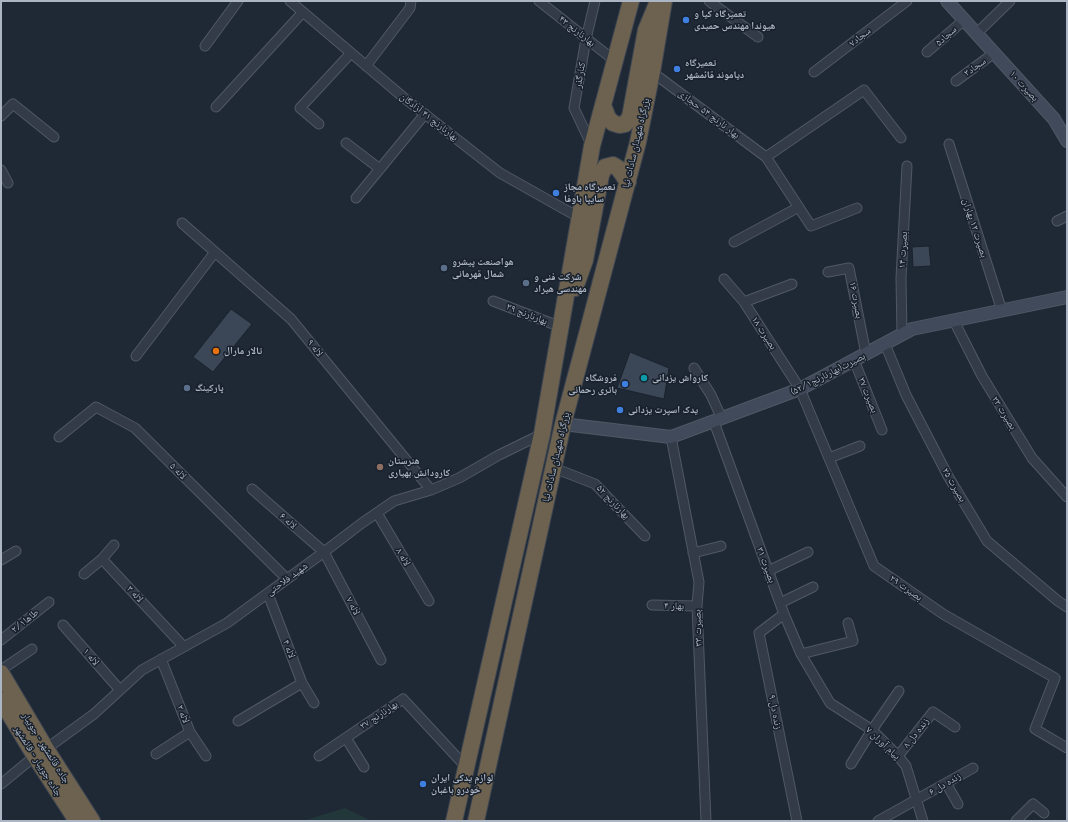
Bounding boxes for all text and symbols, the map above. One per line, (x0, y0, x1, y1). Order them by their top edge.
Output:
place label: تعمیرگاه کیا و هیوندا مهندس حمیدی (694, 8, 775, 32)
street label: بهارنارنج ۴۳ (556, 13, 598, 49)
marker: تعمیرگاه کیا و هیوندا مهندس حمیدی (681, 15, 691, 25)
street label: سجاد۵ (933, 23, 959, 49)
street label: سجاد۷ (847, 25, 873, 49)
street label: سجاد۳ (962, 55, 988, 79)
place label: تعمیرگاه دیاموند قائمشهر (685, 57, 744, 80)
street label: کنارگذر (572, 61, 588, 89)
marker: تعمیرگاه دیاموند قائمشهر (672, 64, 682, 74)
street label: بصیرت ۱۰ (1007, 68, 1041, 104)
street label: بهار نارنج ۵۴ حجازی (676, 87, 742, 141)
street label: بهارنارنج ۴۱ آزادگان (397, 90, 461, 144)
street label: بزرگراه شهیدان سادات نیا (620, 97, 652, 189)
place label: تعمیرگاه مجاز سایپا باوفا (564, 181, 615, 204)
marker: تعمیرگاه مجاز سایپا باوفا (551, 188, 561, 198)
street label: بصیرت ۱۲ بهاران (960, 197, 990, 259)
street label: بصیرت ۱۴ (896, 231, 910, 269)
place label: هواصنعت پیشرو شمال قهرمانی (452, 256, 514, 280)
marker: هواصنعت پیشرو شمال قهرمانی (439, 263, 449, 273)
place label: شرکت فنی و مهندسی هیراد (534, 271, 587, 294)
marker: شرکت فنی و مهندسی هیراد (521, 278, 531, 288)
street label: بصیرت ۱۶ (847, 280, 865, 320)
street label: بهارنارنج ۳۹ (505, 301, 549, 327)
street label: بصیرت ۱۸ (749, 314, 779, 352)
street label: لاله ۹ (304, 337, 326, 359)
place label: تالار مارال (224, 345, 262, 357)
marker: تالار مارال (211, 346, 221, 356)
street label: بصیرت(بهارنارنج۵۲/۱) (789, 350, 867, 398)
place label: فروشگاه باتری رحمانی (568, 372, 617, 396)
place label: کارواش یزدانی (652, 372, 708, 384)
marker: کارواش یزدانی (639, 373, 649, 383)
street label: بصیرت ۲۷ (855, 375, 881, 415)
marker: فروشگاه باتری رحمانی (620, 379, 630, 389)
place label: پارکینگ (195, 382, 224, 394)
marker: پارکینگ (182, 383, 192, 393)
street label: بصیرت ۲۳ (989, 394, 1019, 432)
place label: یدک اسپرت یزدانی (628, 404, 698, 416)
marker: یدک اسپرت یزدانی (615, 405, 625, 415)
street label: بزرگراه شهیدان سادات نیا (540, 411, 572, 503)
place label: هنرستان کارودانش بهیاری (388, 455, 450, 478)
street label: لاله ۵ (167, 460, 189, 482)
marker: هنرستان کارودانش بهیاری (375, 462, 385, 472)
street label: بصیرت ۲۵ (939, 466, 969, 504)
street label: بهارنارنج ۵۲ (594, 482, 632, 522)
street label: لاله ۶ (277, 510, 299, 532)
street label: بصیرت ۳۱ (754, 545, 778, 585)
street label: لاله ۸ (393, 546, 413, 568)
street label: شهید فلاحتی (264, 560, 310, 598)
street label: بصیرت ۲۹ (887, 572, 925, 604)
street label: لاله ۳ (124, 583, 146, 605)
street label: لاله ۷ (343, 595, 363, 617)
street label: بهار ۴ (664, 600, 684, 612)
street label: طاها۲/۱ (9, 606, 41, 636)
street label: بصیرت ۳۳ (691, 609, 705, 647)
street label: لاله ۴ (280, 638, 298, 660)
street label: لاله ۱ (80, 646, 102, 668)
street label: زنده دل ۹ (766, 694, 784, 730)
street label: بهارنارنج ۳۷ (358, 698, 400, 732)
street label: لاله ۲ (174, 703, 192, 725)
street label: جاده قائمشهر - جویبار (19, 711, 73, 785)
street label: زنده دل ۸ (900, 715, 932, 751)
street label: جاده جویبار - قائمشهر (11, 724, 65, 798)
street label: پیام آوران ۷ (863, 724, 903, 762)
street label: زنده دل ۶ (927, 770, 963, 798)
place label: لوازم یدکی ایران خودرو باغبان (431, 772, 493, 796)
marker: لوازم یدکی ایران خودرو باغبان (418, 779, 428, 789)

